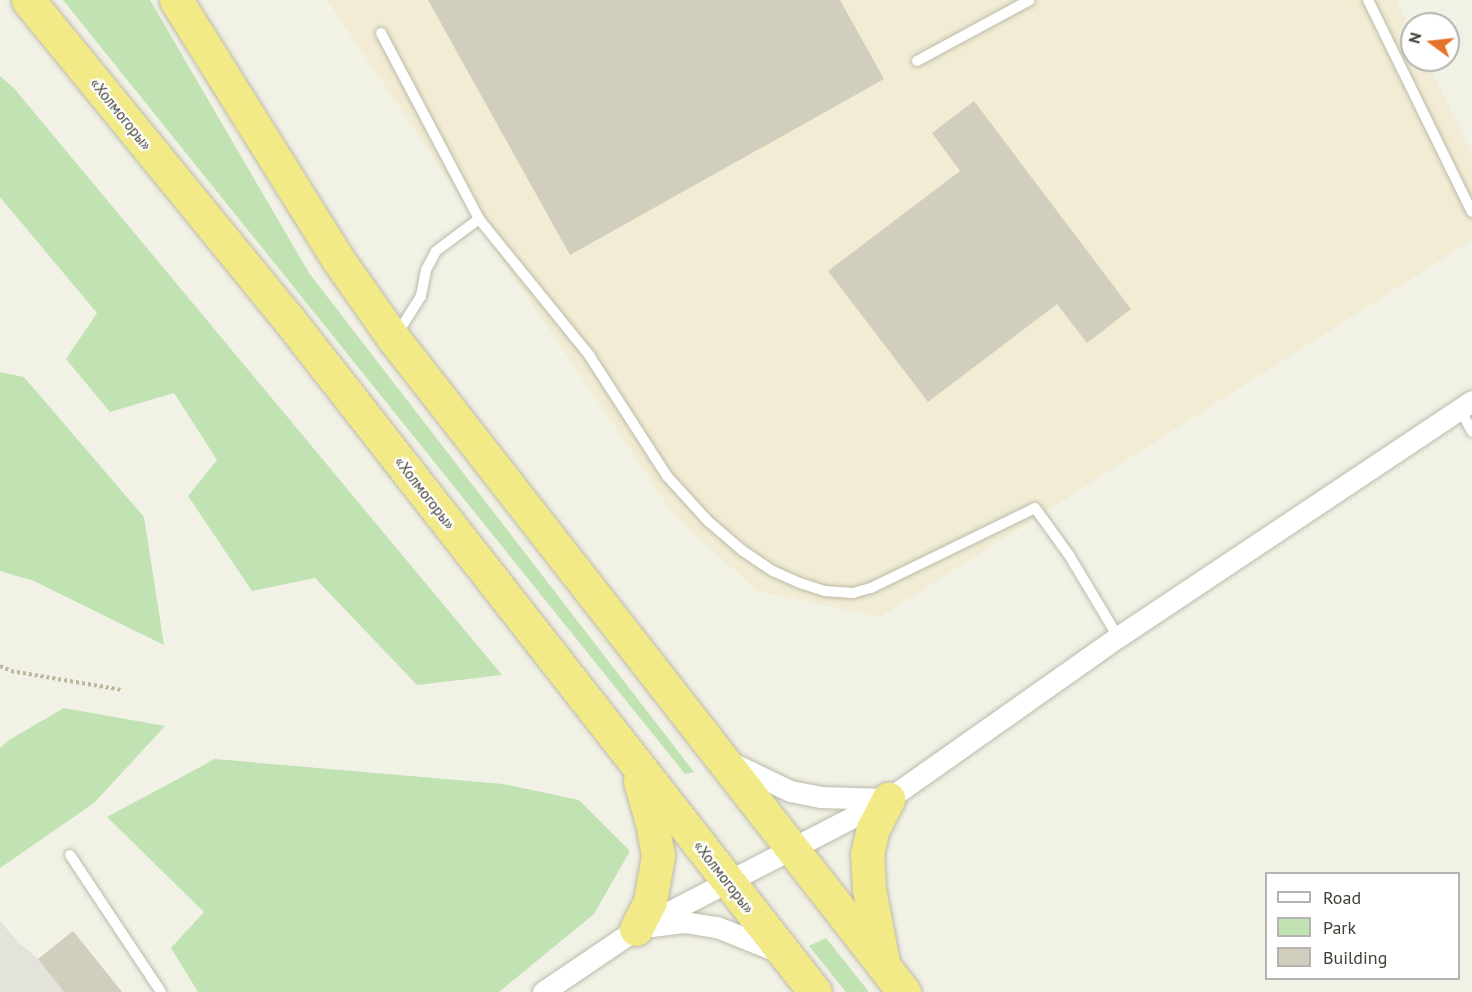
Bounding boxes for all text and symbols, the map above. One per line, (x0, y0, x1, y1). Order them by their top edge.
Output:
north arrow (1400, 12, 1460, 72)
text: N (1404, 30, 1426, 46)
street label: «Холмогоры» (86, 74, 156, 154)
street label: «Холмогоры» (391, 453, 459, 533)
street label: «Холмогоры» (690, 837, 758, 917)
legend (1265, 872, 1460, 980)
text: Road (1323, 886, 1361, 909)
text: Park (1323, 916, 1356, 939)
text: Building (1323, 946, 1387, 969)

